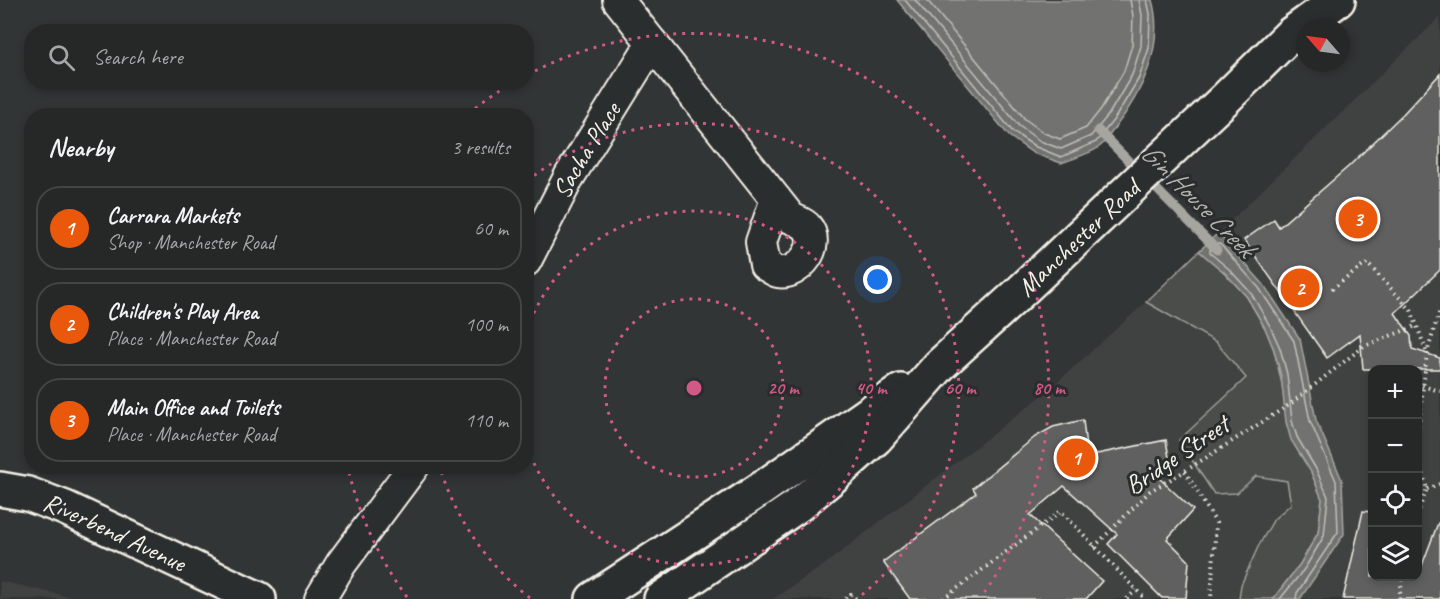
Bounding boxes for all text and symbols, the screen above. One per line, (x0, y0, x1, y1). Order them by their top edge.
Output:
north arrow (1296, 18, 1350, 72)
search box (24, 24, 534, 90)
icon: search (45, 41, 78, 74)
text: Search here (93, 43, 183, 71)
street label: Sacha Place (544, 94, 629, 204)
text: Nearby (48, 131, 113, 164)
text: 3 results (451, 135, 510, 160)
water label: Gin House Creek (1134, 136, 1265, 267)
street label: Manchester Road (1010, 169, 1149, 303)
pin: 3 (1338, 196, 1378, 242)
text: Carrara Markets (107, 202, 239, 230)
text: 1 (65, 216, 74, 241)
text: 60 m (474, 216, 508, 241)
text: Shop · Manchester Road (107, 230, 275, 255)
your location (863, 265, 892, 294)
pin: 2 (1280, 266, 1320, 310)
text: Children's Play Area (107, 298, 258, 326)
text: 2 (65, 312, 74, 337)
text: 100 m (465, 312, 508, 337)
text: Place · Manchester Road (107, 326, 276, 351)
map controls (1368, 365, 1422, 581)
button: + (1368, 365, 1422, 419)
text: 20 m (768, 377, 800, 399)
text: 40 m (856, 377, 888, 399)
text: 60 m (944, 377, 977, 399)
text: 80 m (1034, 377, 1066, 399)
centre of rings (684, 378, 704, 398)
text: Main Office and Toilets (107, 394, 280, 422)
street label: Bridge Street (1119, 406, 1238, 502)
text: 3 (65, 408, 74, 433)
text: 110 m (465, 408, 508, 433)
button: − (1368, 419, 1422, 473)
text: Place · Manchester Road (107, 422, 276, 447)
pin: 1 (1056, 436, 1096, 480)
button: locate (1368, 473, 1422, 527)
street label: Riverbend Avenue (39, 485, 193, 580)
button: layers (1368, 527, 1422, 581)

